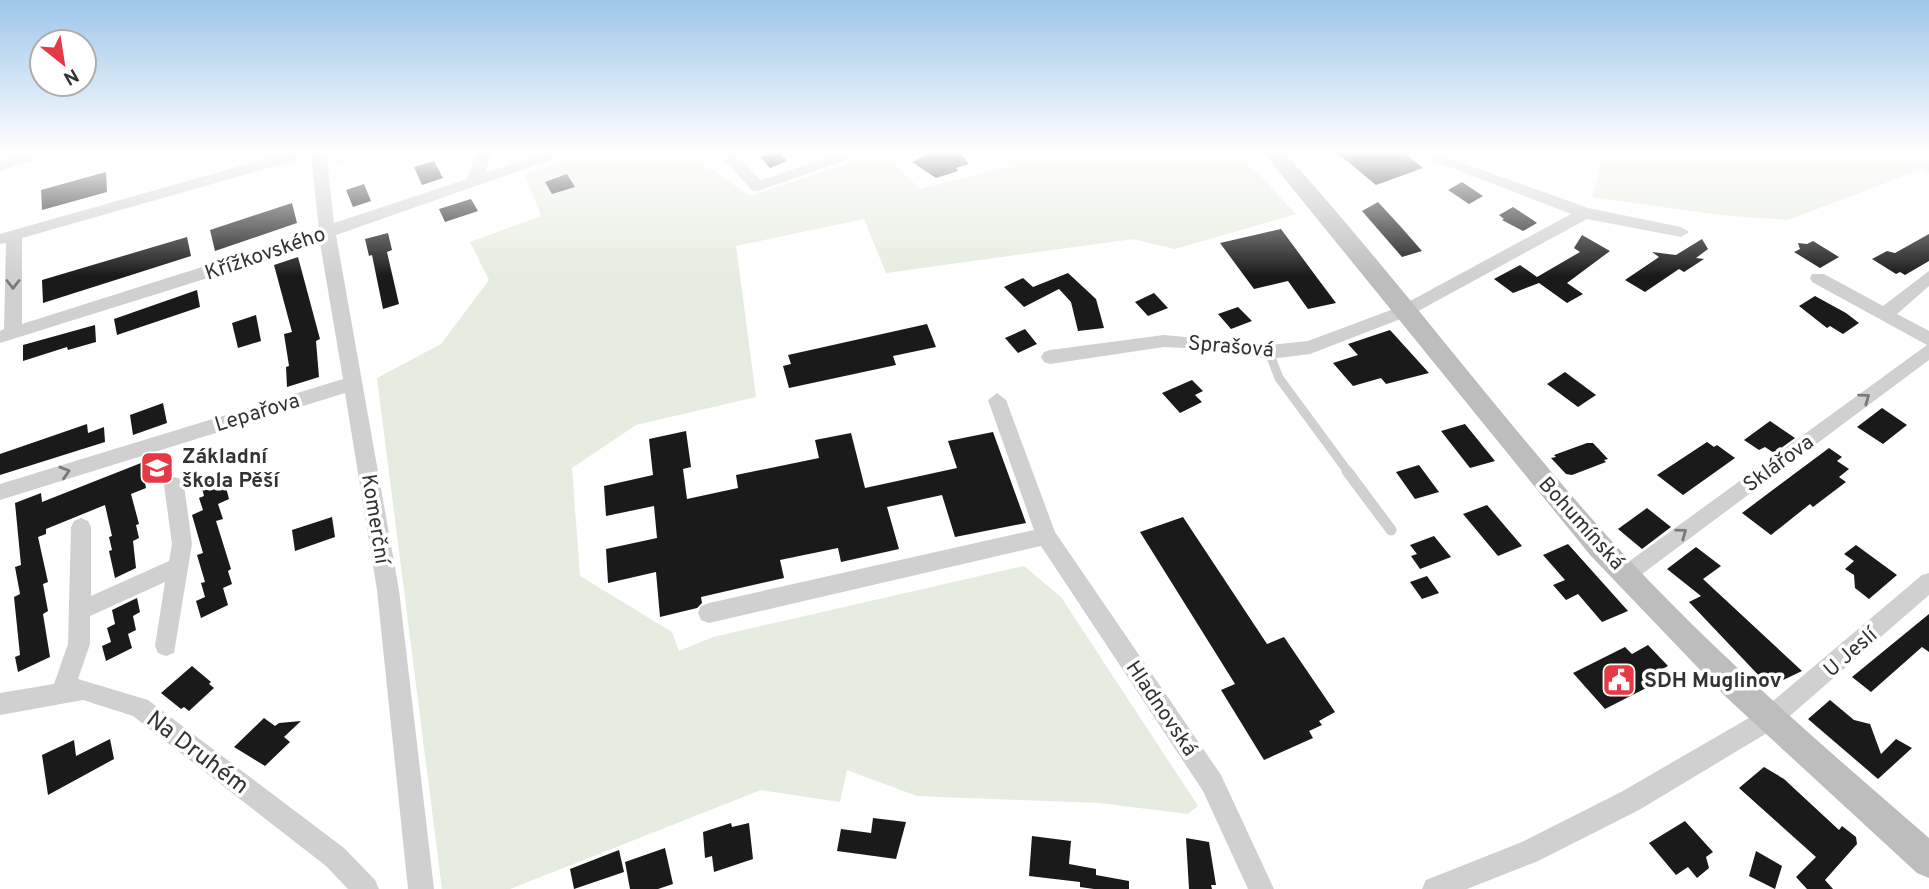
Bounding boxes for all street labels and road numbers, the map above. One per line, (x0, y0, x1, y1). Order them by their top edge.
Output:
street label: Křížkovského (202, 221, 329, 288)
street label: Sprašová (1187, 330, 1275, 365)
street label: Lepařova (212, 388, 303, 439)
street label: Sklářova (1738, 430, 1820, 499)
street label: Komerční (354, 472, 395, 568)
street label: Bohumínská (1532, 472, 1630, 576)
street label: U Jeslí (1818, 621, 1885, 684)
street label: Hladnovská (1119, 656, 1203, 762)
street label: Na Druhém (140, 705, 254, 802)

